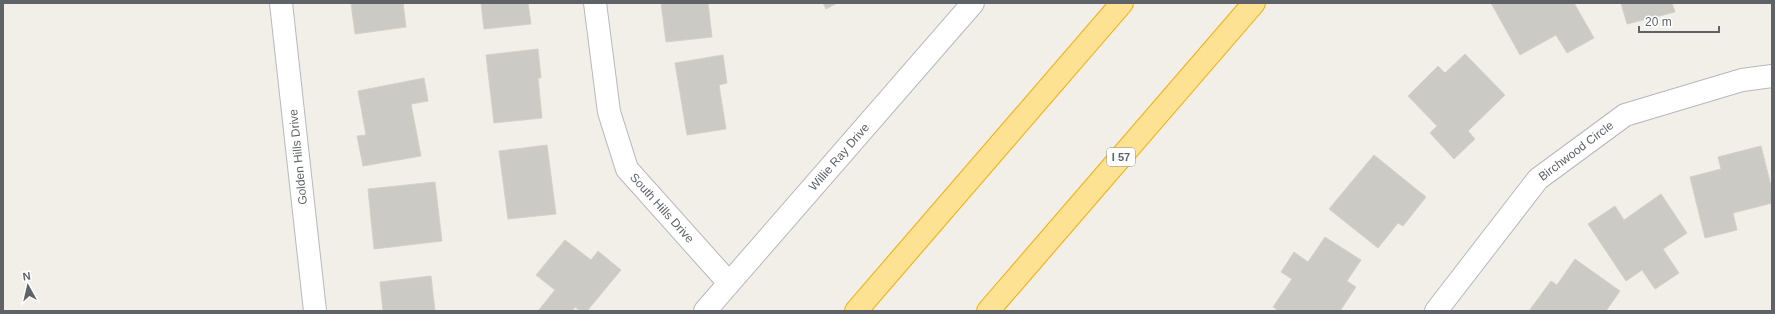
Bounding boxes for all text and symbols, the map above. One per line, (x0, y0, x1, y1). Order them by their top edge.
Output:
scale bar (1639, 8, 1719, 34)
text: 20 m (1645, 15, 1672, 29)
street label: Golden Hills Drive (286, 108, 310, 205)
street label: Birchwood Circle (1536, 118, 1616, 184)
street label: Willie Ray Drive (806, 120, 872, 194)
road number: I 57 (1107, 148, 1135, 166)
street label: South Hills Drive (627, 170, 697, 246)
north arrow (8, 266, 48, 306)
text: N (22, 270, 31, 283)

